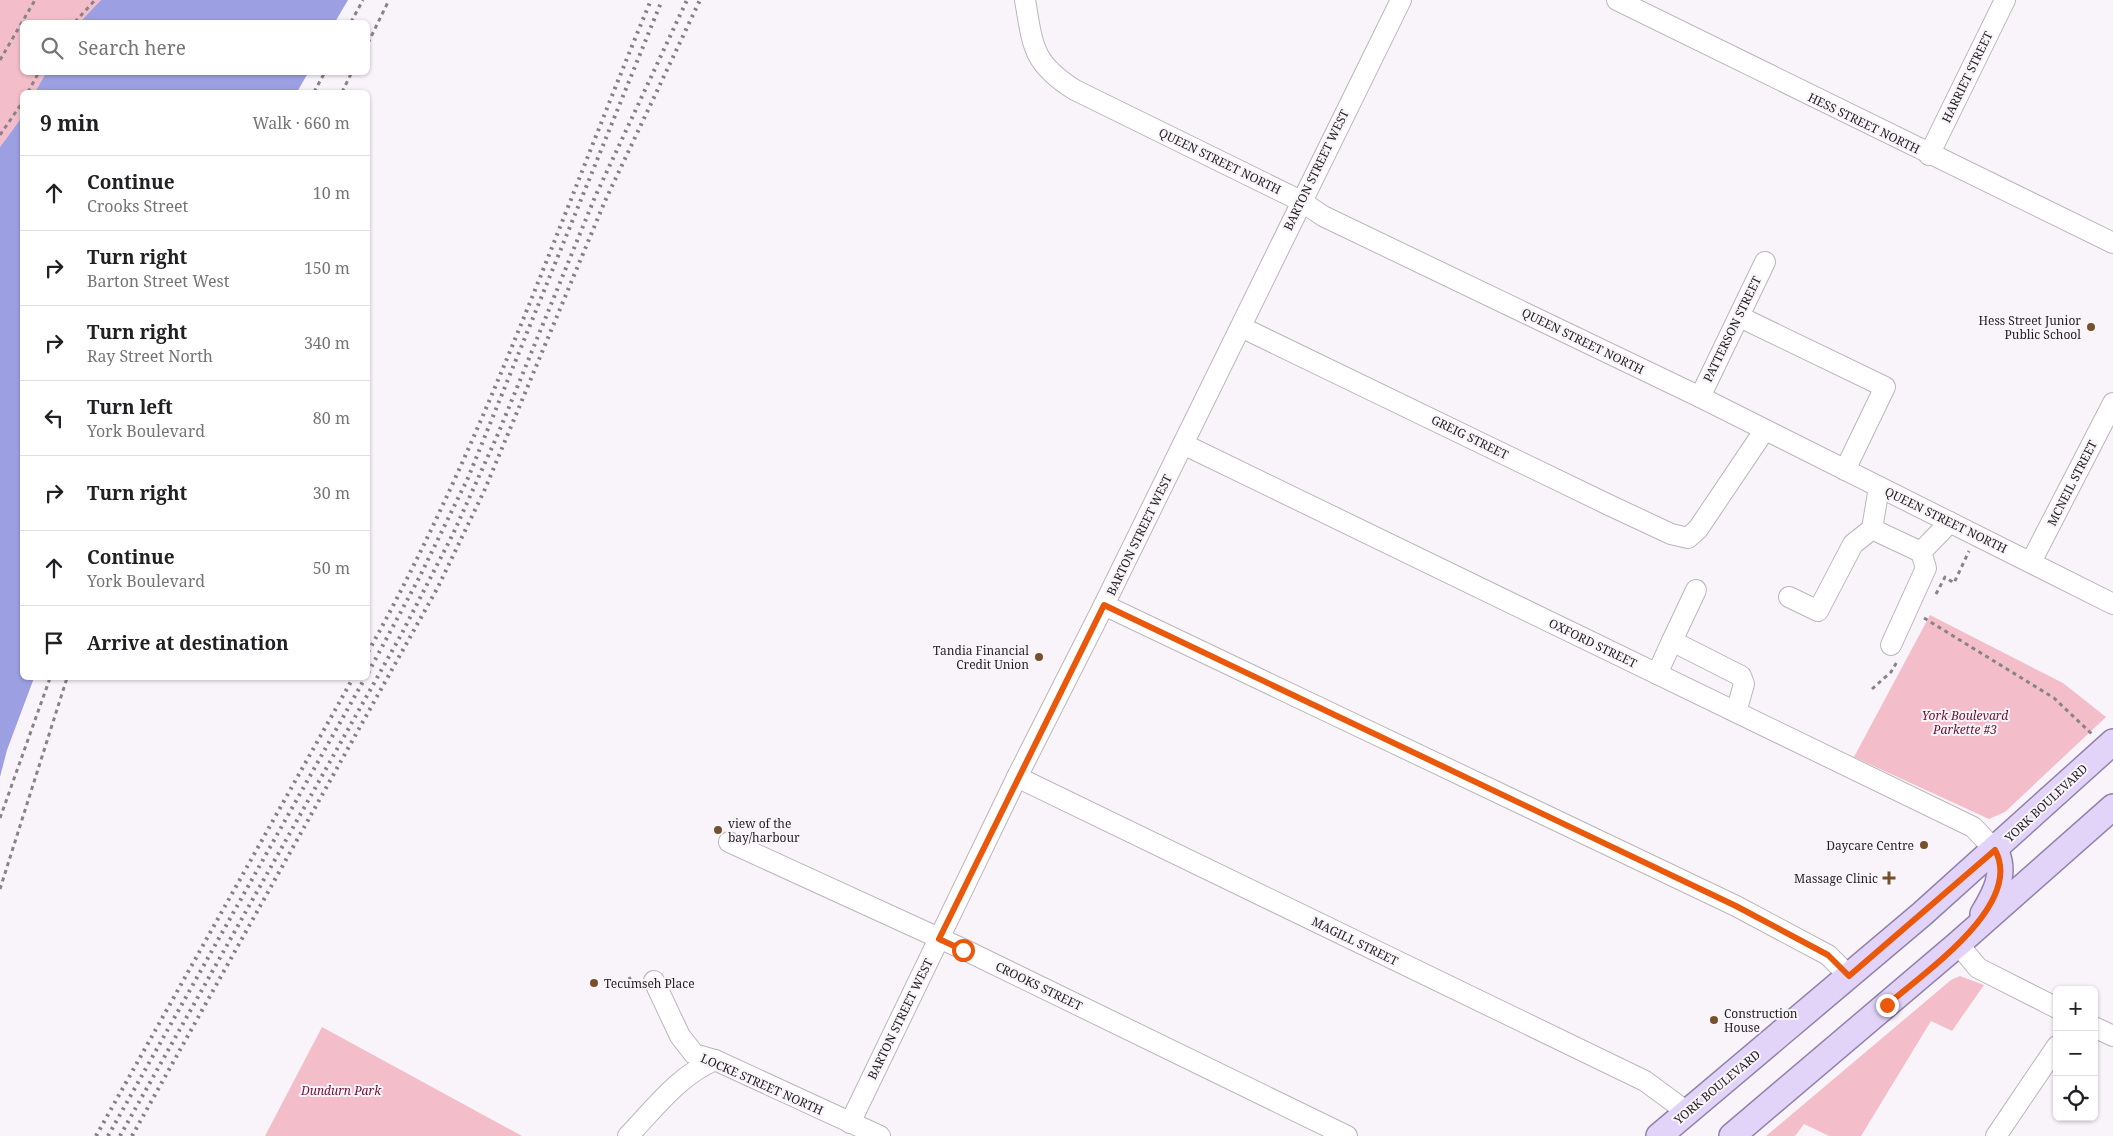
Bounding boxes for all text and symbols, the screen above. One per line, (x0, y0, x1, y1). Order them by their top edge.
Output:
search box (20, 20, 370, 75)
street label: HARRIET STREET (1937, 28, 1997, 126)
icon: search (38, 34, 66, 62)
text: Search here (78, 35, 186, 61)
street label: HESS STREET NORTH (1805, 88, 1923, 158)
street label: BARTON STREET WEST (1279, 106, 1353, 233)
text: 9 min (40, 109, 99, 137)
text: Walk · 660 m (253, 112, 350, 134)
street label: QUEEN STREET NORTH (1156, 124, 1284, 198)
text: Continue (87, 169, 175, 195)
icon: ahead (40, 179, 68, 207)
text: 10 m (313, 182, 350, 204)
text: Crooks Street (87, 195, 188, 217)
text: Turn right (87, 244, 187, 270)
icon: right (40, 254, 68, 282)
text: 150 m (304, 257, 350, 279)
text: Barton Street West (87, 270, 229, 292)
street label: PATTERSON STREET (1699, 273, 1765, 385)
street label: QUEEN STREET NORTH (1519, 304, 1647, 378)
place label: Hess Street Junior Public School (1978, 312, 2081, 343)
text: Turn right (87, 319, 187, 345)
marker: Hess Street Junior Public School (2085, 321, 2097, 333)
icon: right (40, 329, 68, 357)
text: 340 m (304, 332, 350, 354)
text: Ray Street North (87, 345, 213, 367)
text: Turn left (87, 394, 173, 420)
icon: left (40, 404, 68, 432)
text: 80 m (313, 407, 350, 429)
street label: GREIG STREET (1429, 411, 1512, 463)
text: York Boulevard (87, 420, 205, 442)
street label: MCNEIL STREET (2043, 437, 2101, 529)
street label: BARTON STREET WEST (1102, 471, 1176, 598)
icon: right (40, 479, 68, 507)
text: Turn right (87, 480, 187, 506)
text: 30 m (313, 482, 350, 504)
street label: QUEEN STREET NORTH (1882, 483, 2010, 557)
text: Continue (87, 544, 175, 570)
icon: ahead (40, 554, 68, 582)
text: 50 m (313, 557, 350, 579)
text: York Boulevard (87, 570, 205, 592)
street label: OXFORD STREET (1546, 614, 1640, 672)
icon: arrive (40, 629, 68, 657)
text: Arrive at destination (87, 630, 289, 656)
place label: Tandia Financial Credit Union (933, 642, 1029, 673)
marker: Tandia Financial Credit Union (1033, 651, 1045, 663)
park label: York Boulevard Parkette #3 (1922, 707, 2008, 738)
street label: YORK BOULEVARD (2000, 760, 2091, 847)
place label: view of the bay/harbour (728, 815, 800, 846)
marker: view of the bay/harbour (712, 824, 724, 836)
place label: Daycare Centre (1826, 837, 1914, 854)
marker: Daycare Centre (1918, 839, 1930, 851)
place label: Massage Clinic (1794, 870, 1878, 887)
marker: Massage Clinic (1882, 871, 1896, 885)
street label: MAGILL STREET (1309, 913, 1402, 970)
route start (952, 939, 975, 962)
street label: BARTON STREET WEST (863, 955, 937, 1082)
street label: CROOKS STREET (993, 958, 1086, 1015)
place label: Tecumseh Place (604, 975, 695, 992)
marker: Tecumseh Place (588, 977, 600, 989)
map controls (2053, 986, 2098, 1121)
button: + (2053, 986, 2098, 1031)
route end (1876, 994, 1899, 1017)
place label: Construction House (1724, 1005, 1798, 1036)
marker: Construction House (1708, 1014, 1720, 1026)
button: − (2053, 1031, 2098, 1076)
street label: YORK BOULEVARD (1670, 1046, 1764, 1129)
street label: LOCKE STREET NORTH (698, 1049, 826, 1119)
button: locate (2053, 1076, 2098, 1121)
park label: Dundurn Park (300, 1082, 382, 1099)

